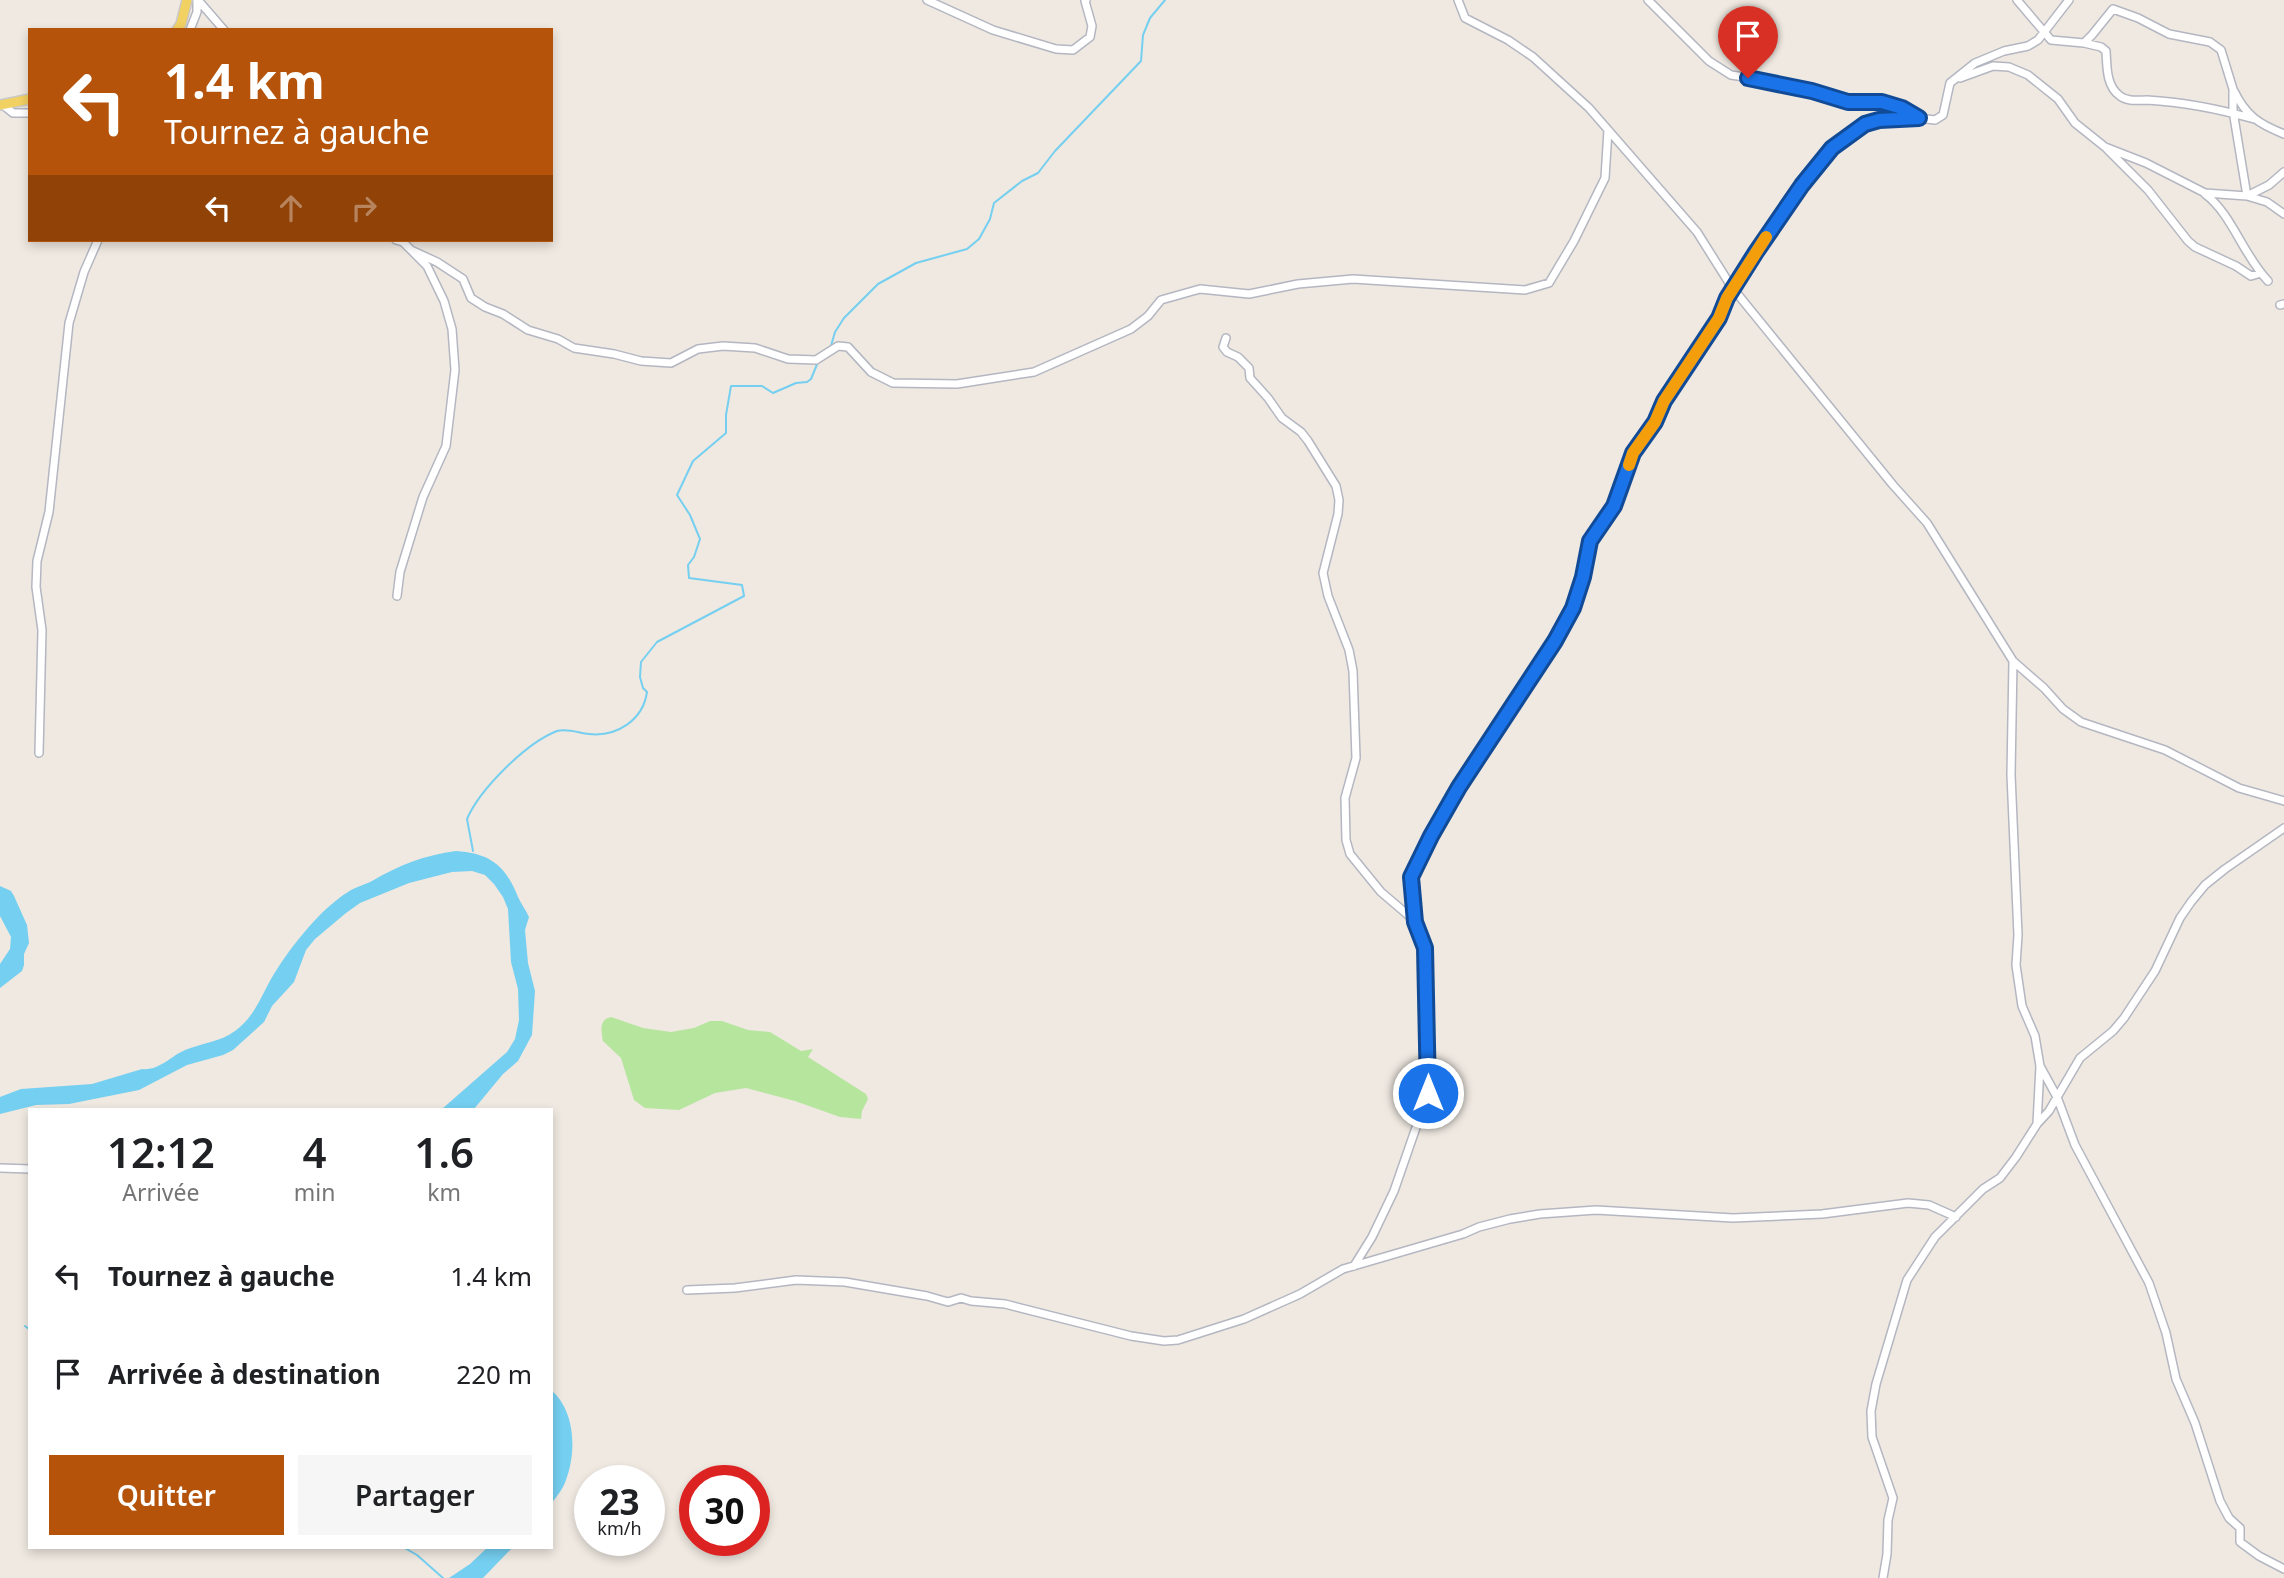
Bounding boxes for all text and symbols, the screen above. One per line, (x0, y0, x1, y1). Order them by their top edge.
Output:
pin (1718, 6, 1778, 78)
icon: arrive (1729, 17, 1767, 55)
text: 1.4 km (164, 47, 325, 113)
icon: left (49, 56, 140, 147)
text: Tournez à gauche (164, 110, 430, 153)
icon: left (199, 189, 237, 227)
icon: ahead (272, 189, 310, 227)
icon: right (345, 189, 383, 227)
position arrow (1391, 1056, 1465, 1130)
text: 12:12 (107, 1123, 215, 1180)
text: 4 (303, 1123, 327, 1180)
text: 1.6 (414, 1123, 474, 1180)
text: Arrivée (122, 1176, 199, 1208)
text: min (294, 1176, 335, 1208)
text: km (427, 1176, 461, 1208)
icon: left (49, 1257, 87, 1295)
text: Tournez à gauche (108, 1258, 335, 1294)
text: 1.4 km (450, 1258, 532, 1294)
icon: arrive (49, 1355, 87, 1393)
text: Arrivée à destination (108, 1356, 381, 1392)
text: 220 m (456, 1356, 532, 1392)
button: Quitter (49, 1455, 284, 1535)
button: Partager (298, 1455, 532, 1535)
speed limit sign: 30 (679, 1465, 770, 1556)
text: 23 (599, 1478, 640, 1525)
text: km/h (597, 1516, 642, 1540)

